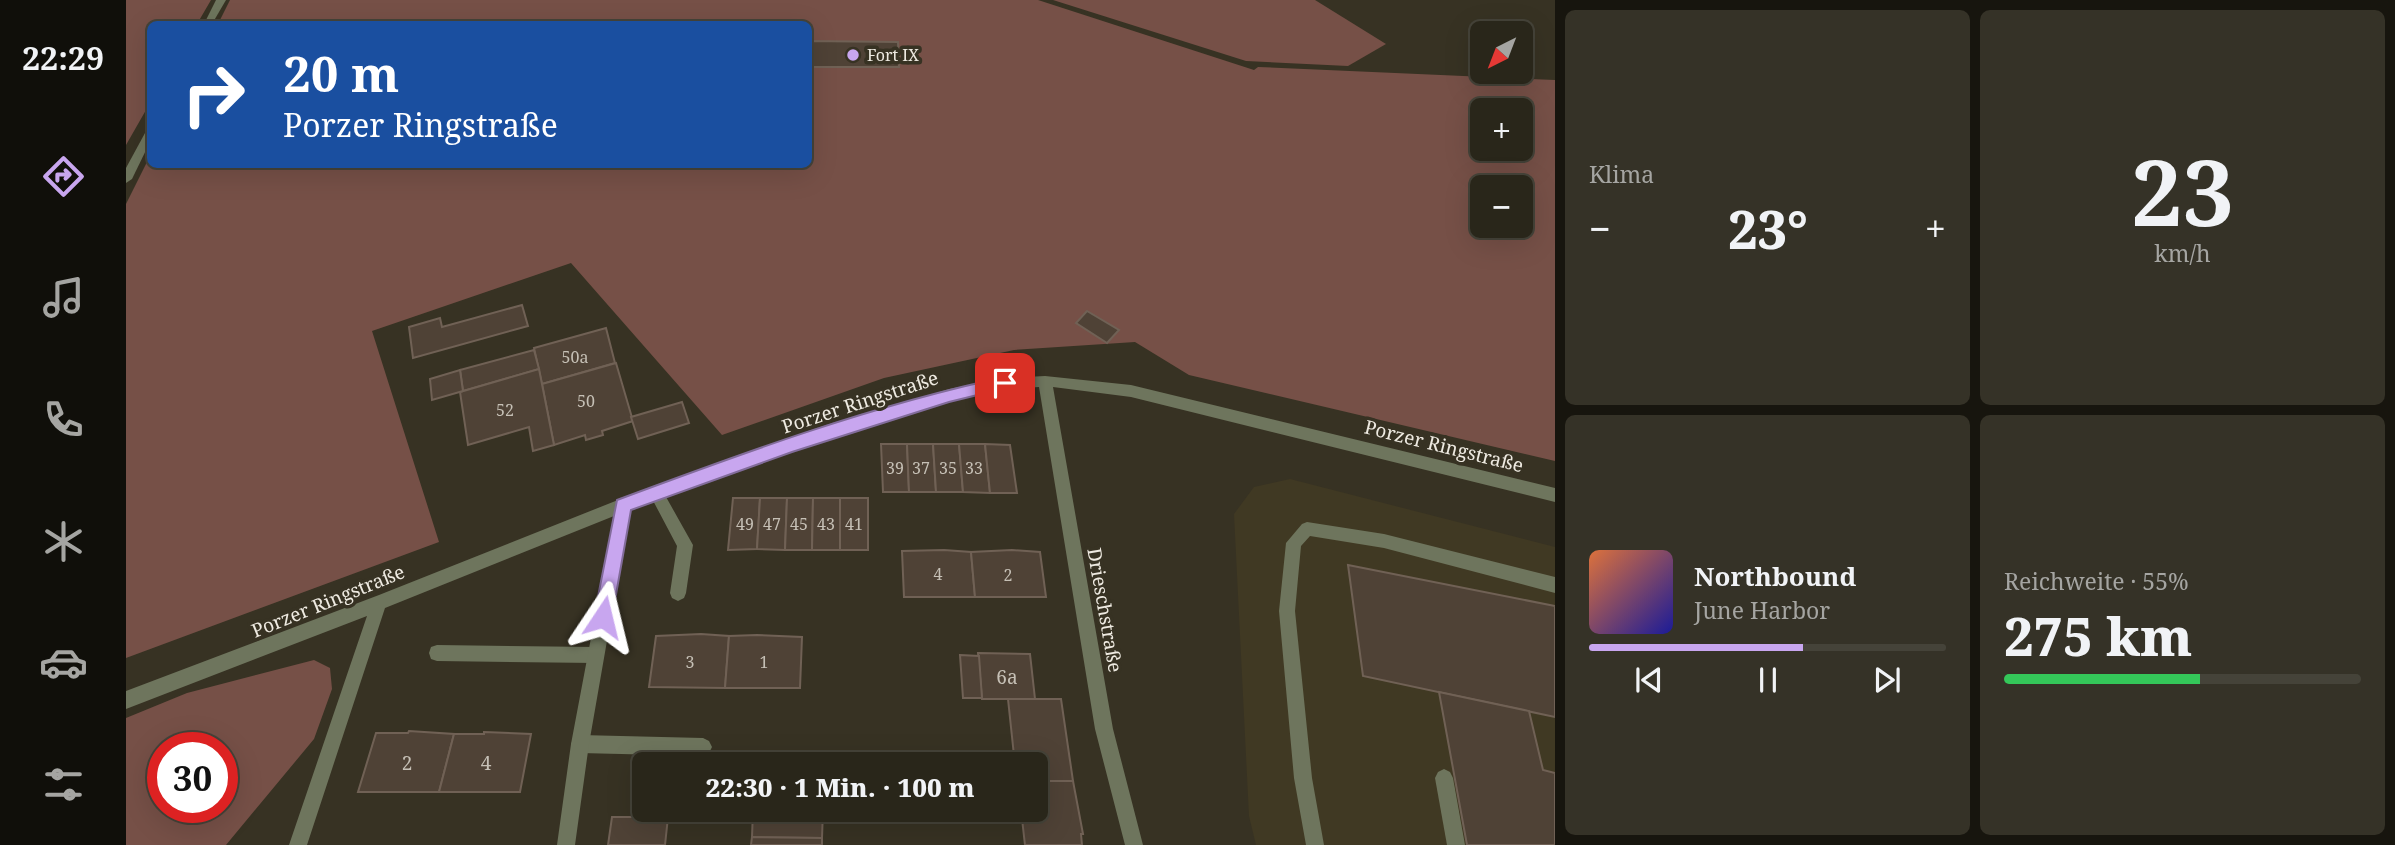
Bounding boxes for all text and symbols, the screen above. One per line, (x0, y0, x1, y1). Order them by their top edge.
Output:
north arrow (1470, 21, 1533, 84)
map controls (1470, 21, 1533, 238)
text: 22:29 (22, 36, 104, 79)
text: 20 m (283, 40, 399, 106)
place label: Fort IX (867, 44, 919, 66)
marker: Fort IX (845, 47, 861, 63)
icon: right (168, 49, 259, 140)
button: + (1470, 98, 1533, 161)
text: Porzer Ringstraße (283, 103, 558, 146)
text: 23 (2131, 129, 2234, 253)
icon: directions (39, 152, 88, 201)
text: Klima (1589, 158, 1654, 190)
button: − (1470, 175, 1533, 238)
text: 23° (1728, 193, 1808, 264)
text: − (1589, 202, 1611, 254)
text: + (1925, 202, 1946, 254)
text: km/h (2154, 237, 2211, 269)
icon: music (39, 273, 88, 322)
house number: 50a (562, 346, 588, 368)
pin (975, 353, 1035, 413)
street label: Porzer Ringstraße (778, 364, 942, 440)
icon: arrive (986, 364, 1024, 402)
house number: 50 (577, 390, 595, 412)
icon: phone (39, 395, 88, 444)
house number: 52 (496, 399, 514, 421)
street label: Porzer Ringstraße (1362, 414, 1526, 478)
house number: 39 (886, 457, 904, 479)
house number: 37 (912, 457, 930, 479)
house number: 35 (939, 457, 957, 479)
house number: 33 (965, 457, 983, 479)
house number: 49 (736, 513, 754, 535)
house number: 47 (763, 513, 781, 535)
house number: 45 (790, 513, 808, 535)
house number: 43 (817, 513, 835, 535)
house number: 41 (845, 513, 863, 535)
icon: climate (39, 517, 88, 566)
street label: Drieschstraße (1081, 546, 1129, 674)
street label: Porzer Ringstraße (247, 558, 409, 644)
text: Northbound (1694, 558, 1856, 594)
house number: 4 (934, 563, 943, 585)
house number: 2 (1004, 564, 1012, 586)
text: Reichweite · 55% (2004, 565, 2189, 597)
position arrow (566, 580, 640, 654)
text: June Harbor (1694, 594, 1830, 626)
text: 275 km (2004, 600, 2192, 671)
icon: car (39, 638, 88, 687)
house number: 3 (686, 651, 695, 673)
house number: 1 (760, 651, 768, 673)
icon: previous (1630, 661, 1668, 699)
icon: pause (1749, 661, 1787, 699)
icon: next (1868, 661, 1906, 699)
house number: 6a (996, 664, 1018, 690)
speed limit sign: 30 (147, 732, 238, 823)
house number: 2 (402, 750, 412, 776)
house number: 4 (481, 750, 492, 776)
icon: filters (39, 760, 88, 809)
text: 22:30 · 1 Min. · 100 m (706, 769, 974, 805)

